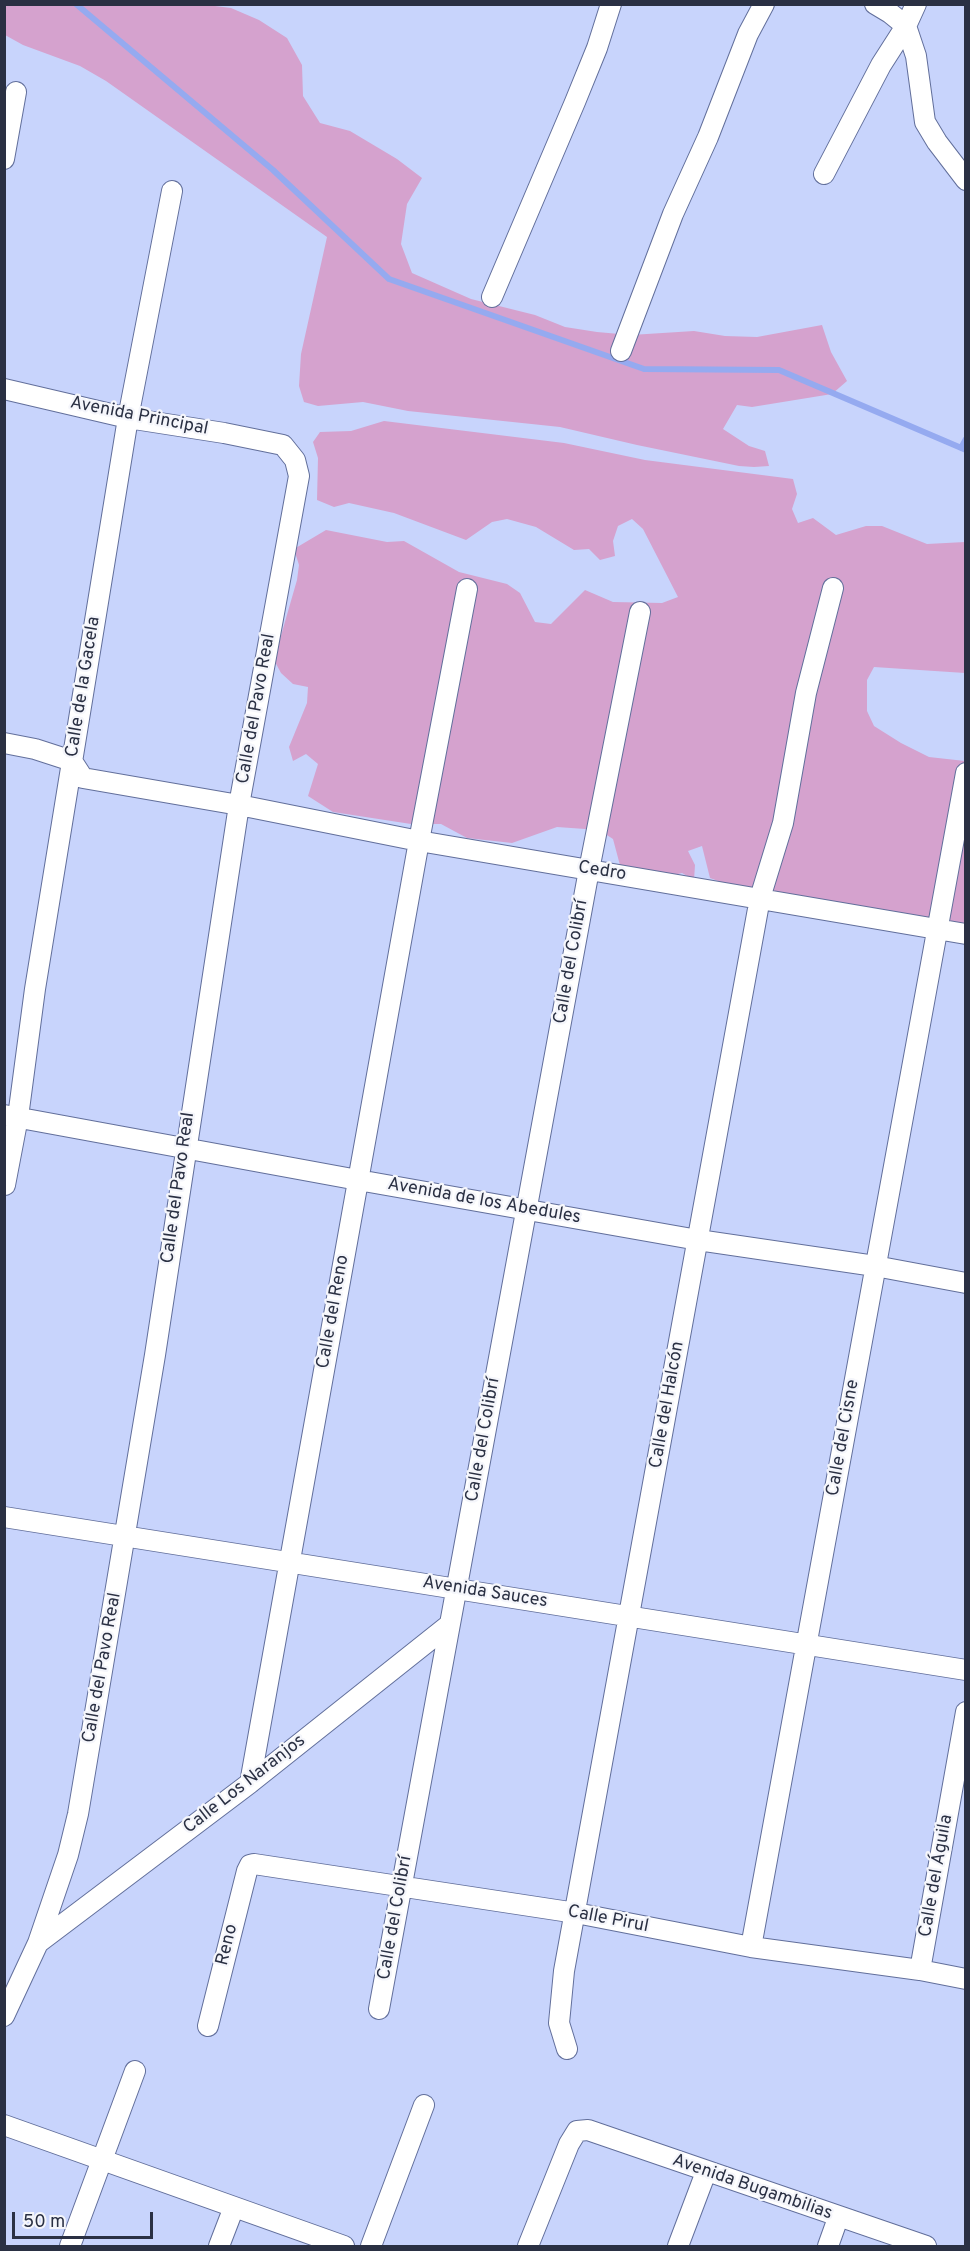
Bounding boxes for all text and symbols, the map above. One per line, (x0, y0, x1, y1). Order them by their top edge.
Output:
street label: Avenida Principal (68, 393, 210, 441)
street label: Calle de la Gacela (62, 615, 106, 759)
street label: Calle del Pavo Real (233, 632, 281, 786)
street label: Cedro (576, 858, 628, 886)
street label: Calle del Colibrí (550, 898, 594, 1026)
street label: Calle del Pavo Real (158, 1111, 200, 1265)
street label: Avenida de los Abedules (386, 1174, 582, 1230)
street label: Calle del Reno (313, 1253, 355, 1371)
street label: Calle del Halcón (646, 1340, 690, 1470)
street label: Calle del Colibrí (462, 1376, 506, 1504)
street label: Calle del Cisne (823, 1378, 865, 1498)
street label: Avenida Sauces (421, 1572, 549, 1614)
street label: Calle del Pavo Real (79, 1591, 127, 1745)
street label: Calle Los Naranjos (180, 1731, 310, 1839)
street label: Calle del Águila (916, 1813, 958, 1939)
street label: Calle del Colibrí (374, 1854, 418, 1982)
street label: Calle Pirul (566, 1902, 650, 1938)
street label: Reno (212, 1922, 244, 1968)
street label: Avenida Bugambilias (669, 2150, 835, 2226)
scale bar (15, 2200, 156, 2238)
text: 50 m (23, 2211, 65, 2234)

